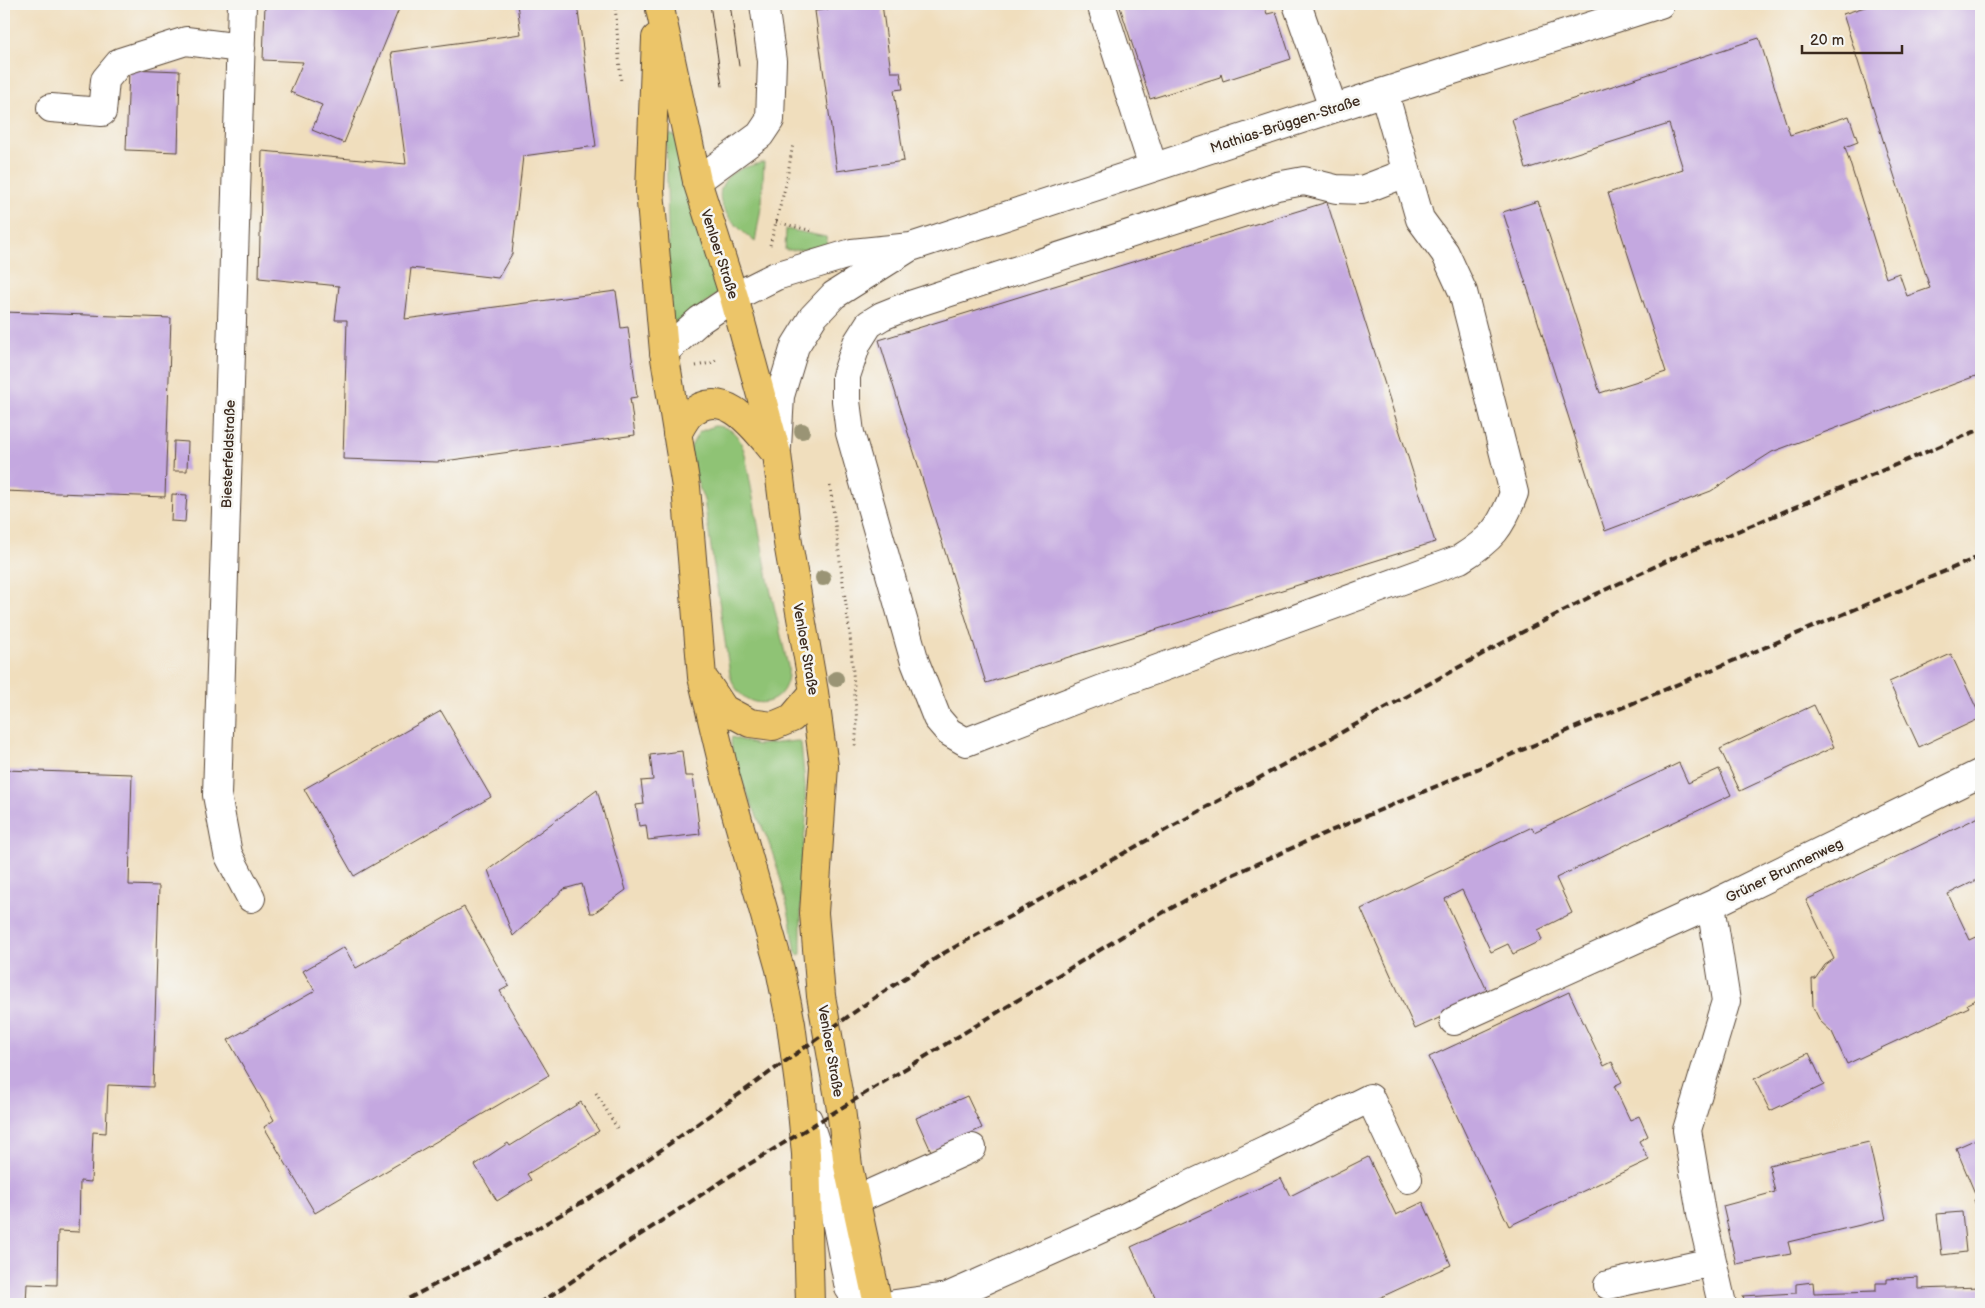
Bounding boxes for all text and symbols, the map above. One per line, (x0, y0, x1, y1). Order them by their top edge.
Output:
scale bar (1802, 22, 1902, 54)
text: 20 m (1810, 31, 1844, 50)
street label: Mathias-Brüggen-Straße (1208, 92, 1362, 157)
street label: Venloer Straße (697, 207, 742, 301)
street label: Biesterfeldstraße (218, 399, 239, 509)
street label: Venloer Straße (789, 602, 822, 696)
street label: Grüner Brunnenweg (1723, 835, 1846, 906)
street label: Venloer Straße (814, 1004, 847, 1098)

